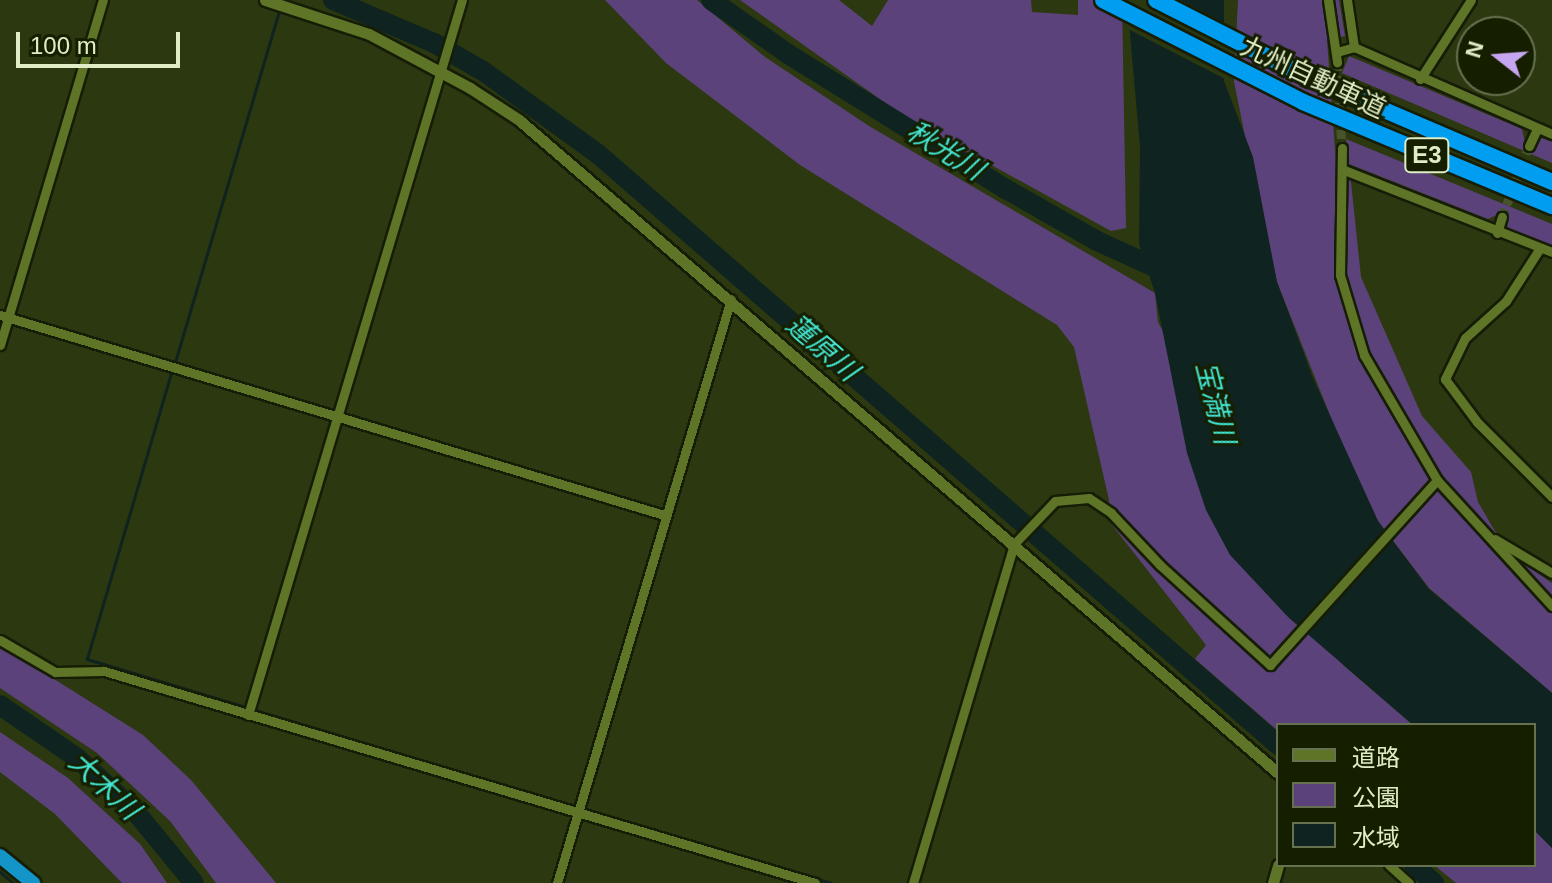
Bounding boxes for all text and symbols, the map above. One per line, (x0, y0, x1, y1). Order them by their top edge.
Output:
scale bar (20, 16, 184, 66)
north arrow (1456, 16, 1536, 96)
street label: 九州自動車道 (1236, 31, 1390, 125)
text: 100 m (30, 32, 97, 59)
text: N (1460, 38, 1489, 61)
water label: 秋光川 (900, 114, 990, 188)
road number: E3 (1403, 135, 1451, 175)
water label: 蓮原川 (779, 308, 865, 388)
water label: 宝満川 (1189, 358, 1241, 448)
legend (1276, 723, 1536, 867)
text: 道路 (1352, 744, 1400, 771)
water label: 大木川 (62, 745, 146, 827)
text: 公園 (1352, 784, 1400, 811)
text: 水域 (1352, 824, 1400, 851)

